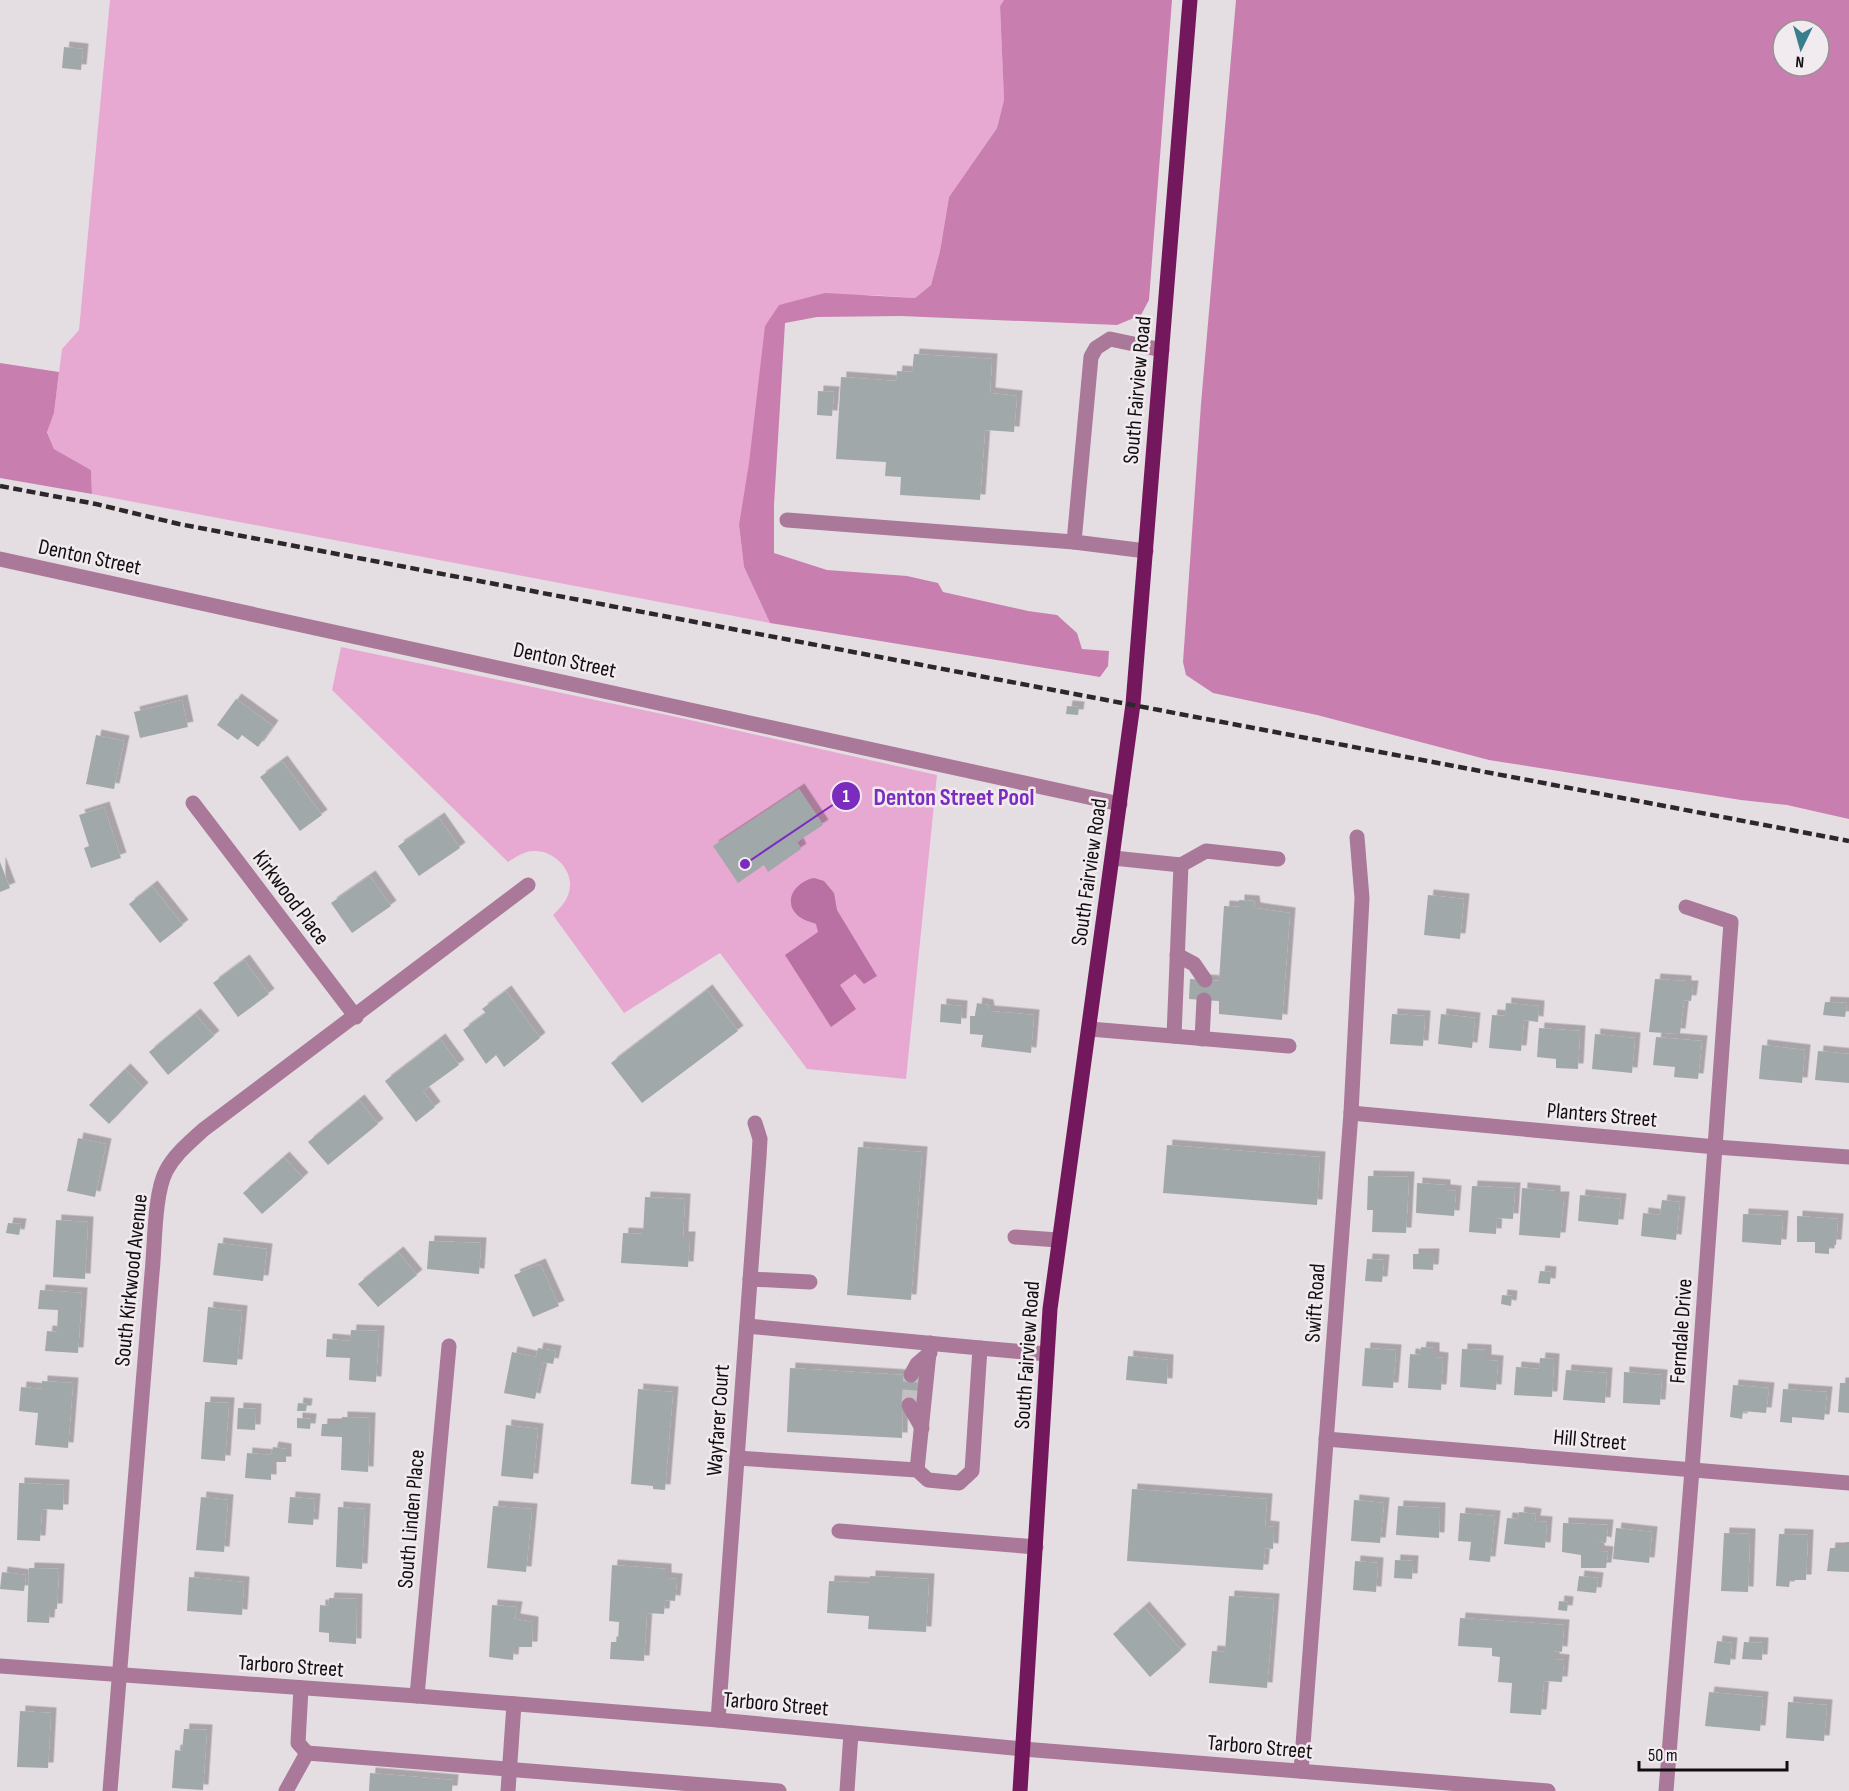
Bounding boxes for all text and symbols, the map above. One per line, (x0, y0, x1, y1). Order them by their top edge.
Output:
north arrow (1771, 18, 1831, 78)
text: N (1795, 52, 1805, 71)
street label: South Fairview Road (1118, 315, 1157, 465)
street label: Denton Street (36, 533, 144, 582)
street label: Denton Street (511, 636, 619, 685)
callout: Denton Street Pool (831, 775, 1046, 817)
text: Denton Street Pool (874, 783, 1034, 812)
text: 1 (842, 786, 850, 807)
street label: South Fairview Road (1066, 797, 1113, 947)
street label: Kirkwood Place (246, 845, 335, 951)
street label: Planters Street (1546, 1097, 1658, 1134)
street label: South Kirkwood Avenue (109, 1193, 154, 1368)
street label: Swift Road (1299, 1263, 1332, 1343)
street label: Ferndale Drive (1664, 1278, 1699, 1384)
street label: South Fairview Road (1009, 1280, 1046, 1430)
street label: Wayfarer Court (701, 1363, 736, 1477)
street label: Hill Street (1552, 1424, 1628, 1457)
street label: South Linden Place (392, 1449, 431, 1590)
street label: Tarboro Street (237, 1649, 345, 1684)
street label: Tarboro Street (722, 1686, 830, 1723)
street label: Tarboro Street (1206, 1729, 1314, 1766)
scale bar (1639, 1734, 1788, 1772)
text: 50 m (1648, 1745, 1678, 1766)

